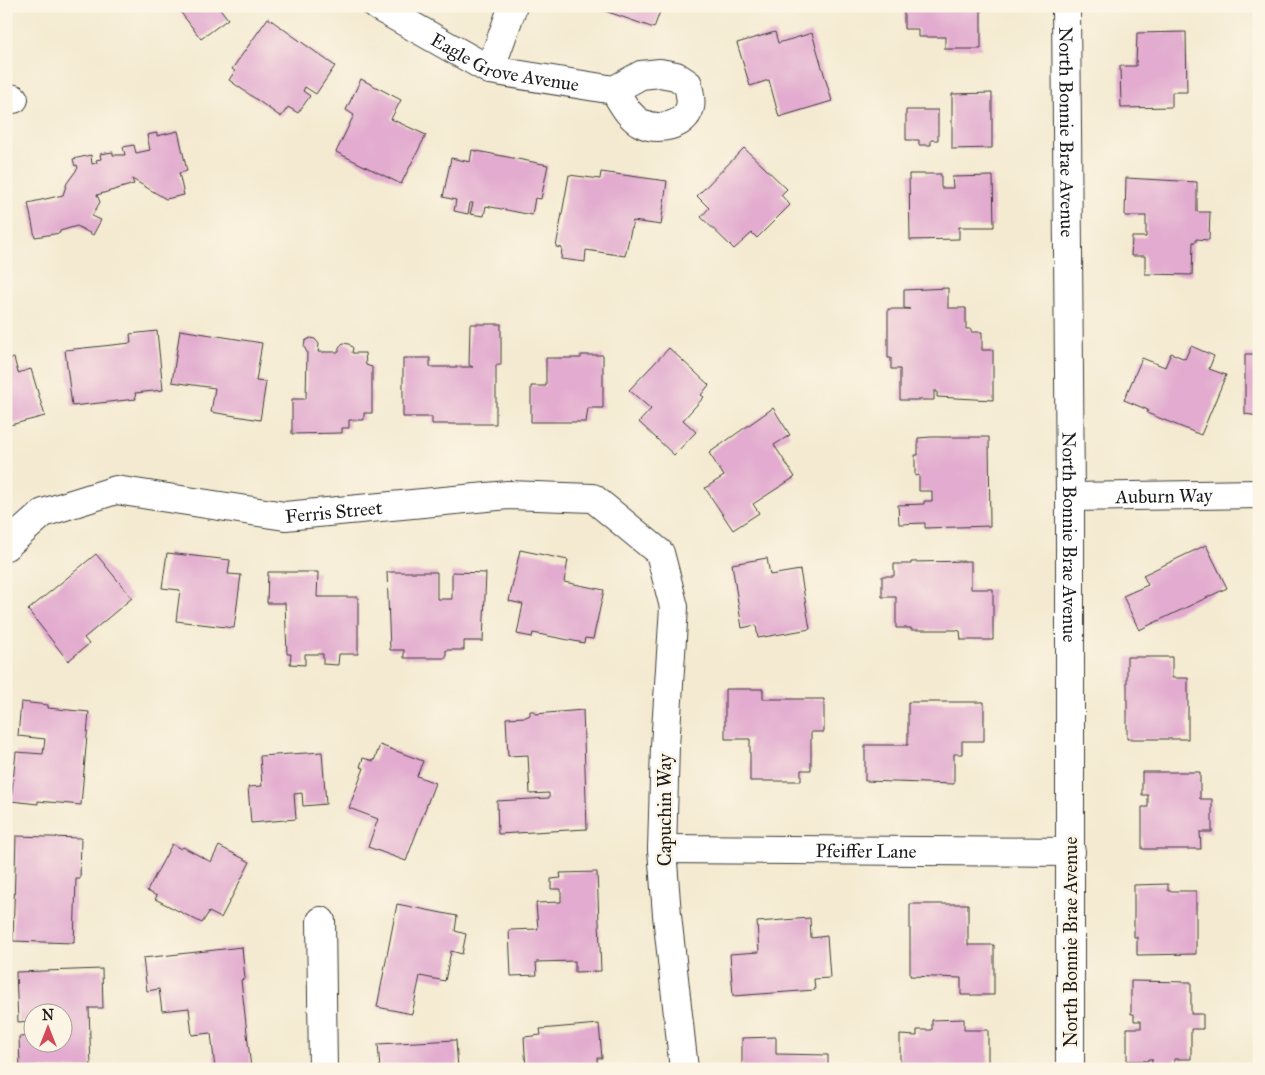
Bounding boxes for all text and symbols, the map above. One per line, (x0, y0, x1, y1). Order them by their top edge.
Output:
street label: North Bonnie Brae Avenue (1054, 27, 1079, 238)
street label: Eagle Grove Avenue (427, 28, 581, 96)
street label: North Bonnie Brae Avenue (1057, 432, 1081, 642)
street label: Auburn Way (1114, 484, 1214, 508)
street label: Ferris Street (284, 496, 384, 528)
street label: Capuchin Way (653, 753, 676, 866)
street label: North Bonnie Brae Avenue (1059, 837, 1082, 1047)
street label: Pfeiffer Lane (815, 839, 917, 863)
north arrow (22, 1002, 72, 1052)
text: N (42, 1007, 54, 1024)

